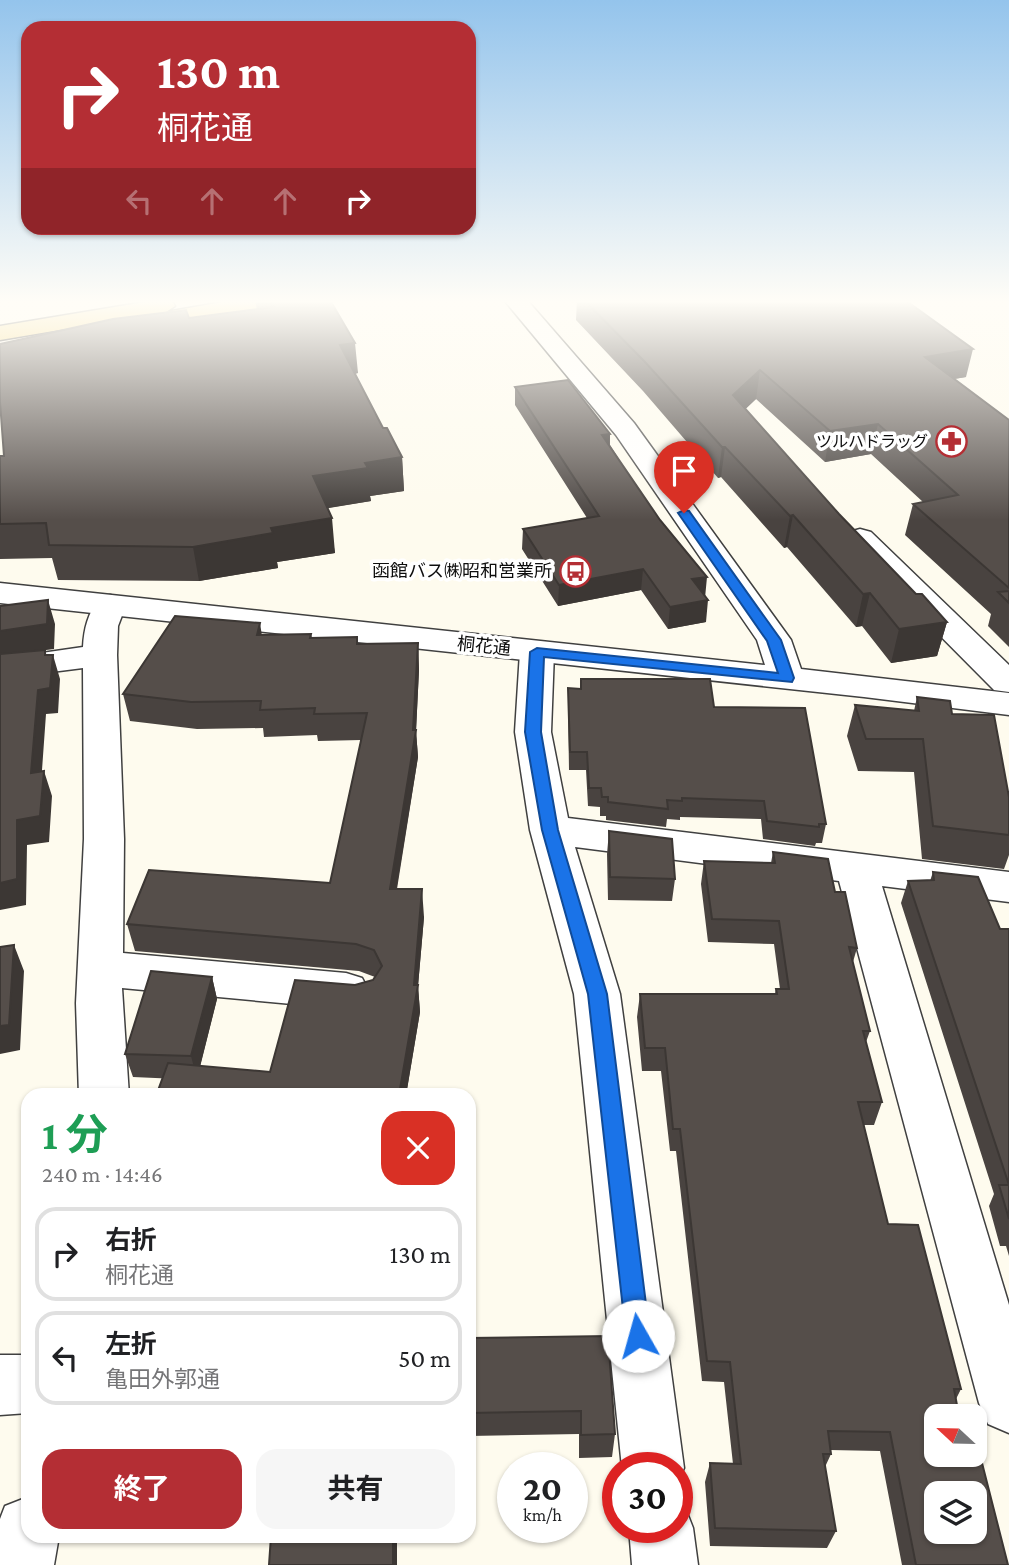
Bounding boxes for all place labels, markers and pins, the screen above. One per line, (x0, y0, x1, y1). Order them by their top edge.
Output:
pharmacy icon: ツルハドラッグ (934, 424, 968, 458)
place label: ツルハドラッグ (816, 433, 928, 450)
pin (654, 441, 714, 513)
bus stop icon: 函館バス㈱昭和営業所 (558, 554, 592, 588)
place label: 函館バス㈱昭和営業所 (372, 561, 552, 581)

